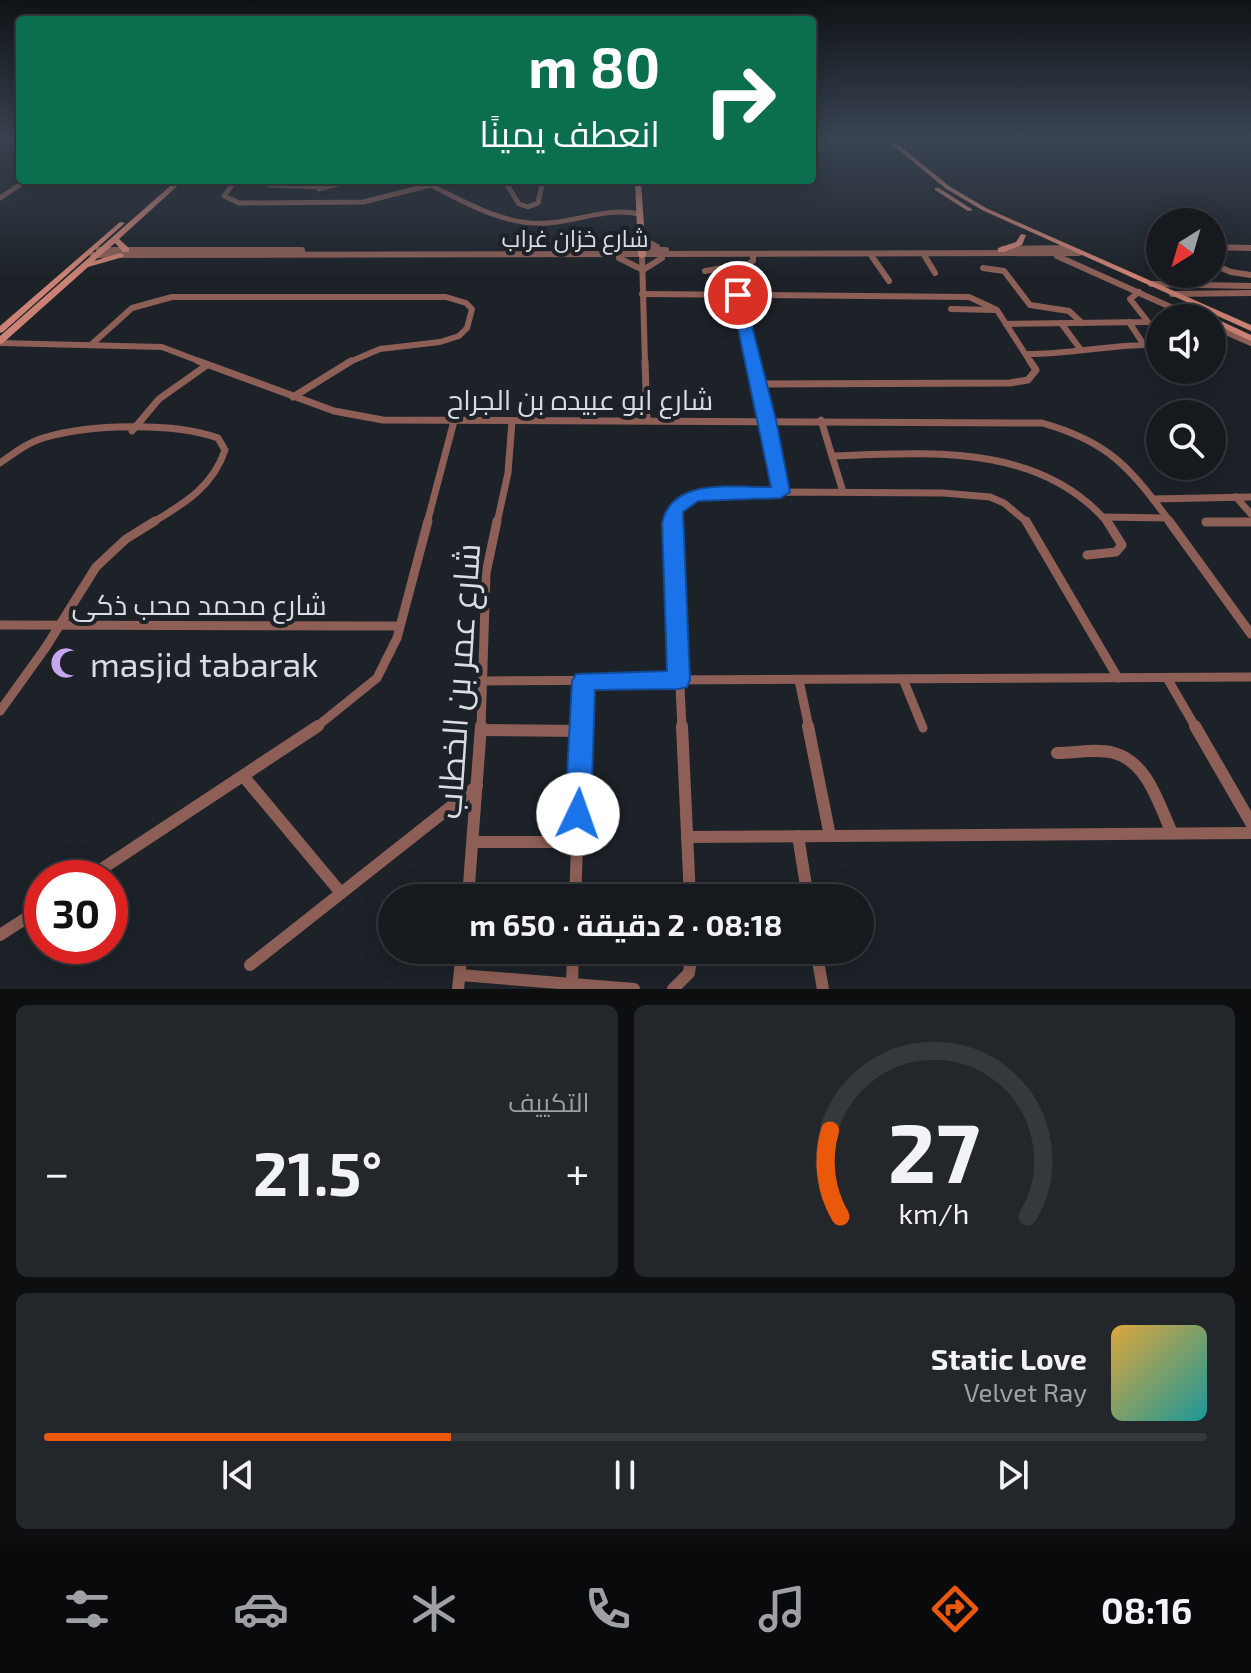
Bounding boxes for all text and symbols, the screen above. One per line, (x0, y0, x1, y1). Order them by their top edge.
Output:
text: 80 m (528, 32, 660, 99)
icon: right (688, 48, 792, 152)
text: انعطف يمينًا (479, 111, 660, 154)
north arrow (1146, 208, 1226, 288)
map controls (1146, 208, 1226, 480)
street label: شارع خزان غراب (502, 223, 648, 255)
pin (704, 261, 772, 329)
icon: arrive (716, 273, 760, 317)
button: sound (1146, 304, 1226, 384)
street label: شارع ابو عبيده بن الجراح (447, 382, 713, 419)
button: search (1146, 400, 1226, 480)
street label: شارع عمر بن الخطاب (427, 542, 491, 820)
street label: شارع محمد محب ذكى (71, 587, 327, 624)
place label: masjid tabarak (90, 643, 318, 684)
mosque icon: masjid tabarak (49, 646, 83, 680)
position arrow (536, 772, 620, 856)
speed limit sign: 30 (24, 860, 128, 964)
text: 08:18 · 2 دقيقة · 650 m (470, 906, 782, 942)
text: التكييف (508, 1086, 590, 1117)
text: 27 (888, 1100, 980, 1200)
text: 21.5° (253, 1136, 382, 1208)
text: − (44, 1145, 70, 1198)
text: + (565, 1145, 590, 1198)
text: km/h (899, 1195, 970, 1230)
text: Static Love (931, 1340, 1087, 1376)
text: Velvet Ray (964, 1376, 1087, 1407)
icon: previous (216, 1453, 260, 1497)
icon: pause (603, 1453, 647, 1497)
icon: next (991, 1453, 1035, 1497)
icon: filters (59, 1581, 115, 1637)
icon: car (233, 1581, 289, 1637)
icon: climate (406, 1581, 462, 1637)
icon: phone (580, 1581, 636, 1637)
icon: music (754, 1581, 810, 1637)
icon: directions (927, 1581, 983, 1637)
text: 08:16 (1101, 1588, 1192, 1631)

